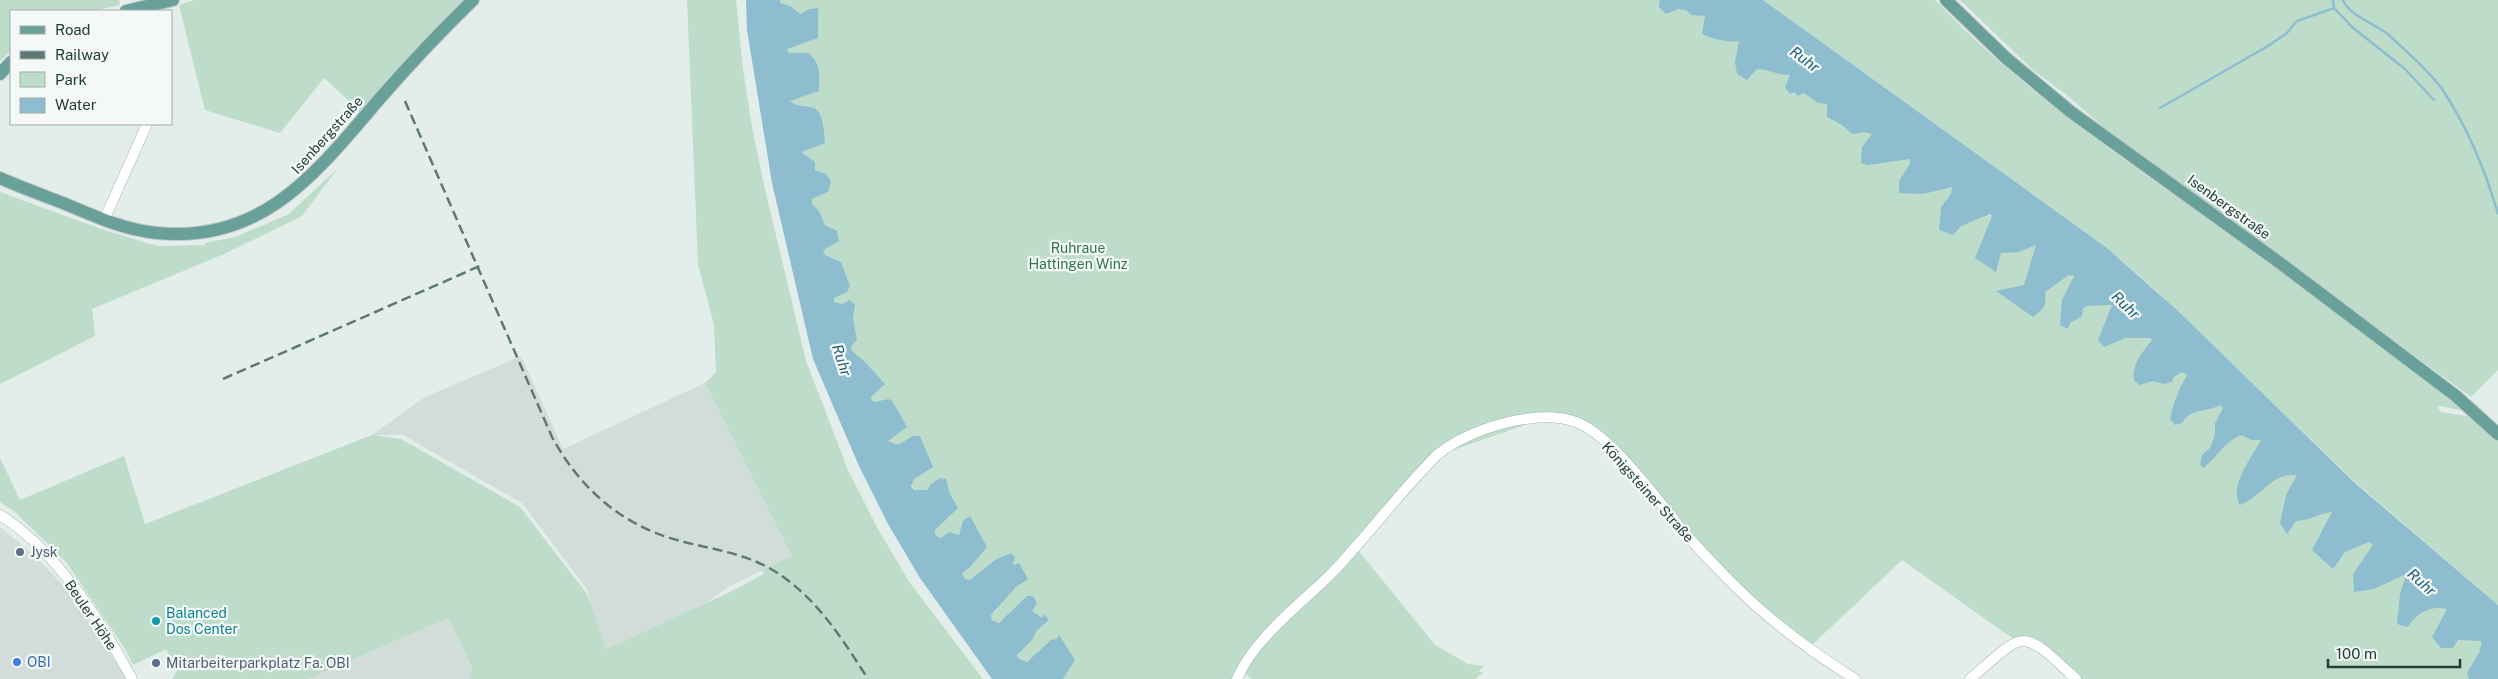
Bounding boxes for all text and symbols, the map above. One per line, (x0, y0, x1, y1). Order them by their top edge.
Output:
legend (10, 10, 172, 125)
text: Road (55, 21, 91, 38)
water label: Ruhr (1787, 42, 1823, 76)
text: Railway (55, 46, 109, 63)
text: Park (55, 71, 87, 88)
street label: Isenbergstraße (288, 93, 366, 177)
text: Water (55, 96, 97, 113)
street label: Isenbergstraße (2184, 172, 2274, 242)
park label: Ruhraue Hattingen Winz (1028, 240, 1128, 272)
water label: Ruhr (2108, 288, 2144, 323)
water label: Ruhr (829, 342, 855, 378)
street label: Königsteiner Straße (1599, 439, 1697, 545)
place label: Jysk (30, 544, 58, 560)
marker: Jysk (14, 546, 26, 558)
water label: Ruhr (2404, 565, 2440, 599)
street label: Beuler Höhe (62, 577, 120, 653)
place label: Balanced Dos Center (166, 605, 238, 637)
marker: Balanced Dos Center (150, 615, 162, 627)
scale bar (2328, 636, 2460, 668)
text: 100 m (2336, 645, 2377, 662)
place label: OBI (27, 654, 51, 670)
place label: Mitarbeiterparkplatz Fa. OBI (166, 655, 350, 671)
marker: OBI (11, 656, 23, 668)
marker: Mitarbeiterparkplatz Fa. OBI (150, 657, 162, 669)

